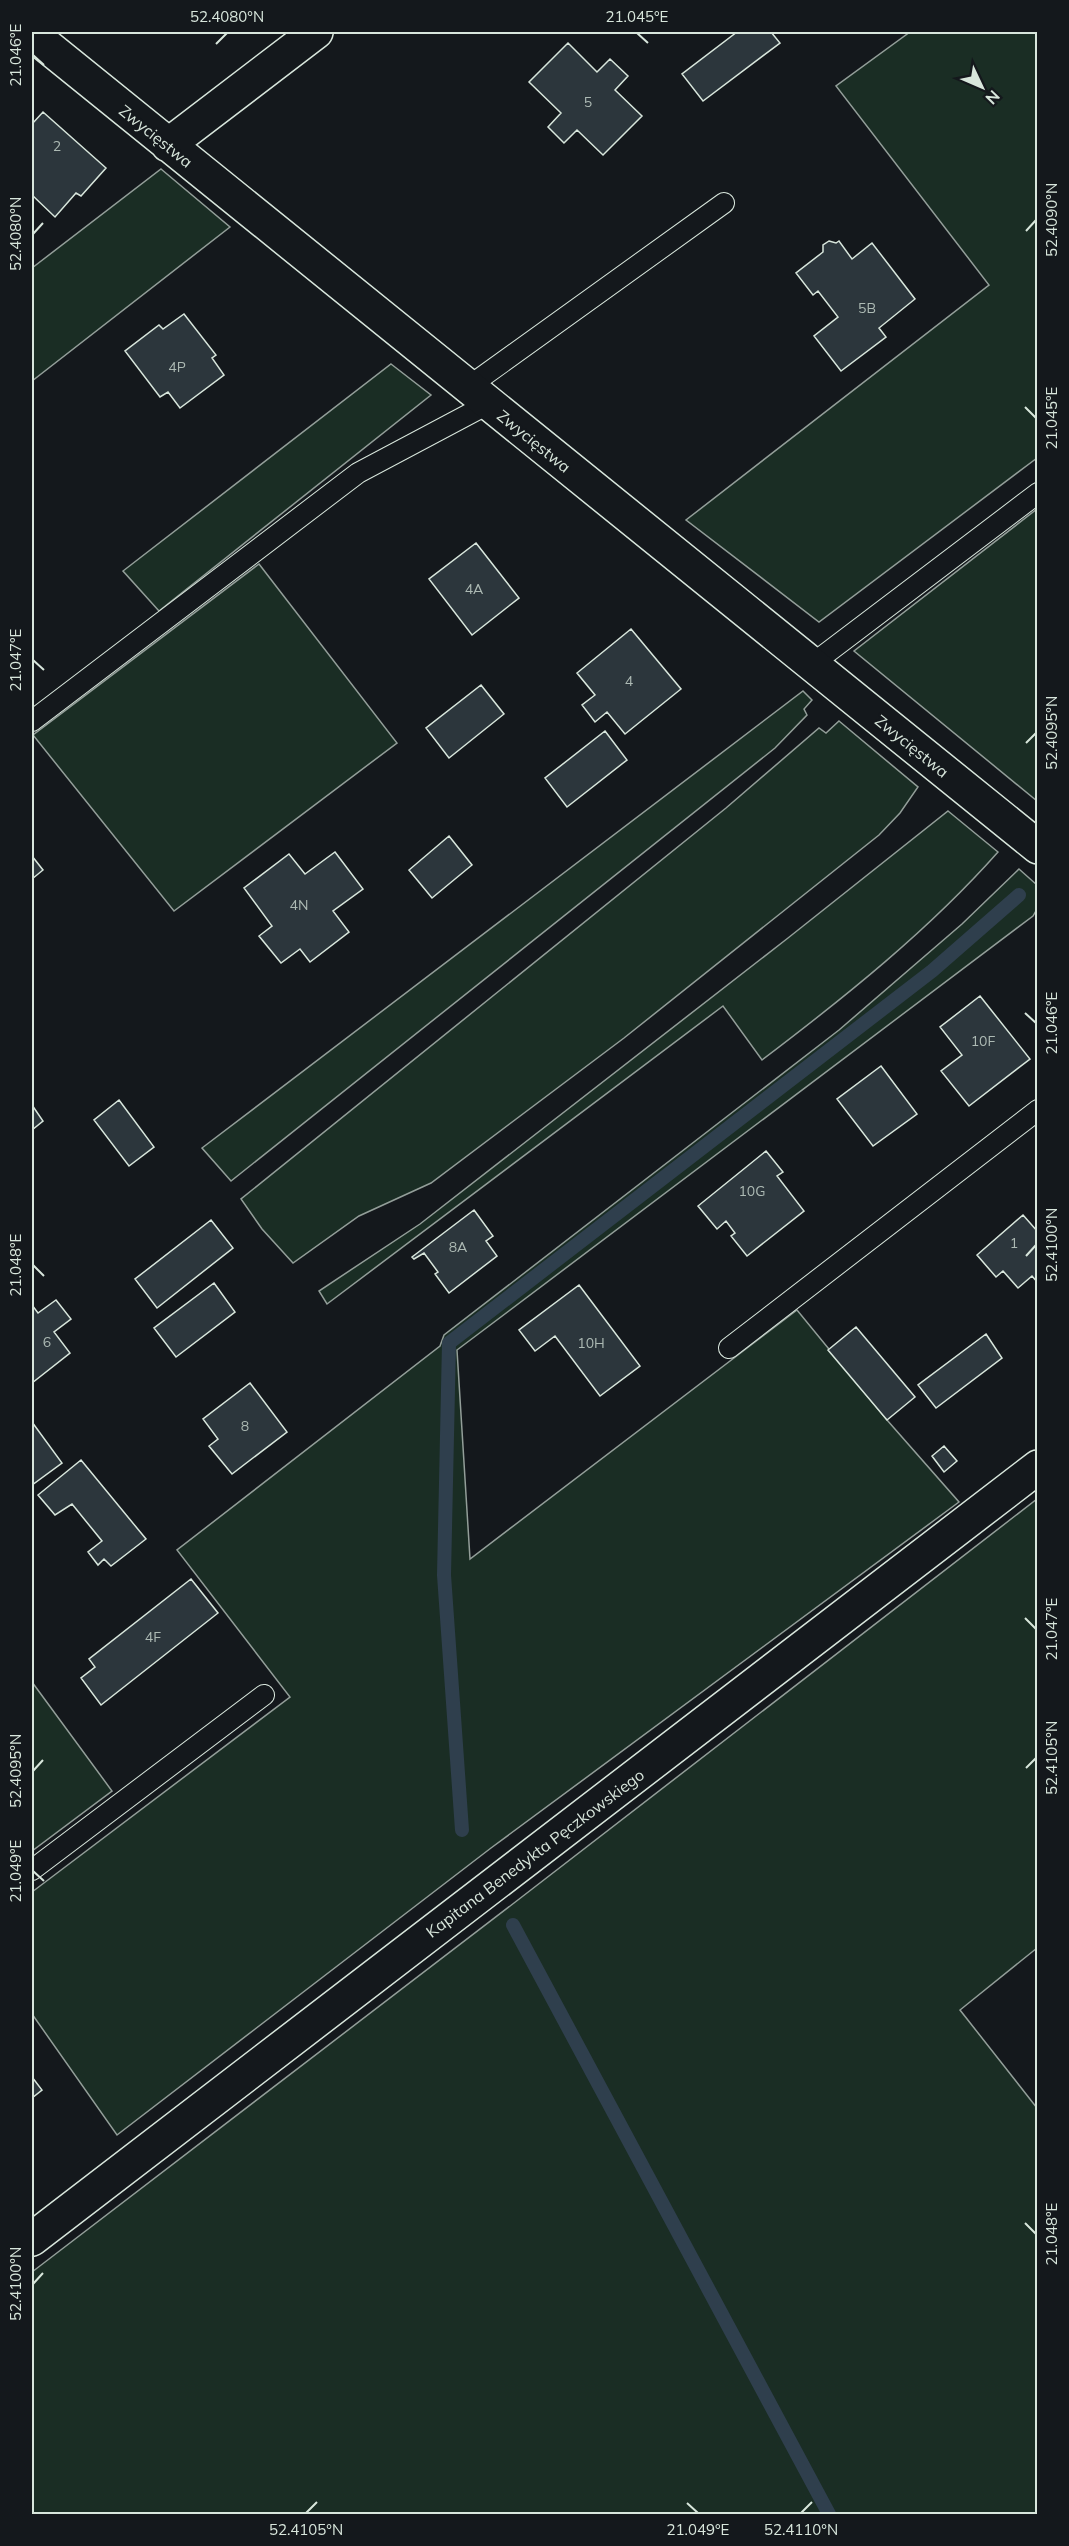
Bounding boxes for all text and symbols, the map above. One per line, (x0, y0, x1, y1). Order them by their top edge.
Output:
text: 52.4080°N (190, 7, 264, 26)
text: 21.045°E (606, 7, 669, 26)
text: 21.046°E (6, 23, 25, 86)
north arrow (952, 57, 1012, 117)
text: N (981, 86, 1004, 109)
house number: 5 (584, 93, 592, 111)
street label: Zwycięstwa (115, 100, 197, 172)
house number: 2 (53, 137, 61, 155)
text: 52.4090°N (1042, 183, 1061, 257)
text: 52.4080°N (6, 197, 25, 271)
house number: 5B (858, 299, 876, 317)
house number: 4P (168, 358, 186, 376)
text: 21.045°E (1042, 386, 1061, 449)
street label: Zwycięstwa (493, 405, 575, 477)
house number: 4A (465, 580, 484, 598)
text: 21.047°E (6, 628, 25, 691)
house number: 4 (625, 672, 634, 690)
text: 52.4095°N (1042, 696, 1061, 770)
street label: Zwycięstwa (871, 710, 953, 782)
house number: 4N (290, 896, 308, 914)
text: 21.046°E (1042, 991, 1061, 1054)
house number: 10F (971, 1032, 995, 1050)
house number: 10G (738, 1182, 766, 1200)
text: 52.4100°N (1042, 1208, 1061, 1282)
text: 21.048°E (6, 1233, 25, 1296)
house number: 1 (1010, 1234, 1018, 1252)
house number: 8A (449, 1238, 468, 1256)
house number: 6 (43, 1333, 51, 1351)
house number: 10H (577, 1334, 605, 1352)
house number: 8 (241, 1417, 249, 1435)
text: 21.047°E (1042, 1597, 1061, 1660)
house number: 4F (145, 1628, 161, 1646)
text: 52.4105°N (1042, 1721, 1061, 1795)
text: 52.4095°N (6, 1734, 25, 1808)
street label: Kapitana Benedykta Pęczkowskiego (422, 1764, 648, 1942)
text: 21.049°E (6, 1839, 25, 1902)
text: 21.048°E (1042, 2202, 1061, 2265)
text: 52.4100°N (6, 2247, 25, 2321)
text: 52.4105°N (269, 2520, 343, 2539)
text: 21.049°E (667, 2520, 730, 2539)
text: 52.4110°N (764, 2520, 838, 2539)

